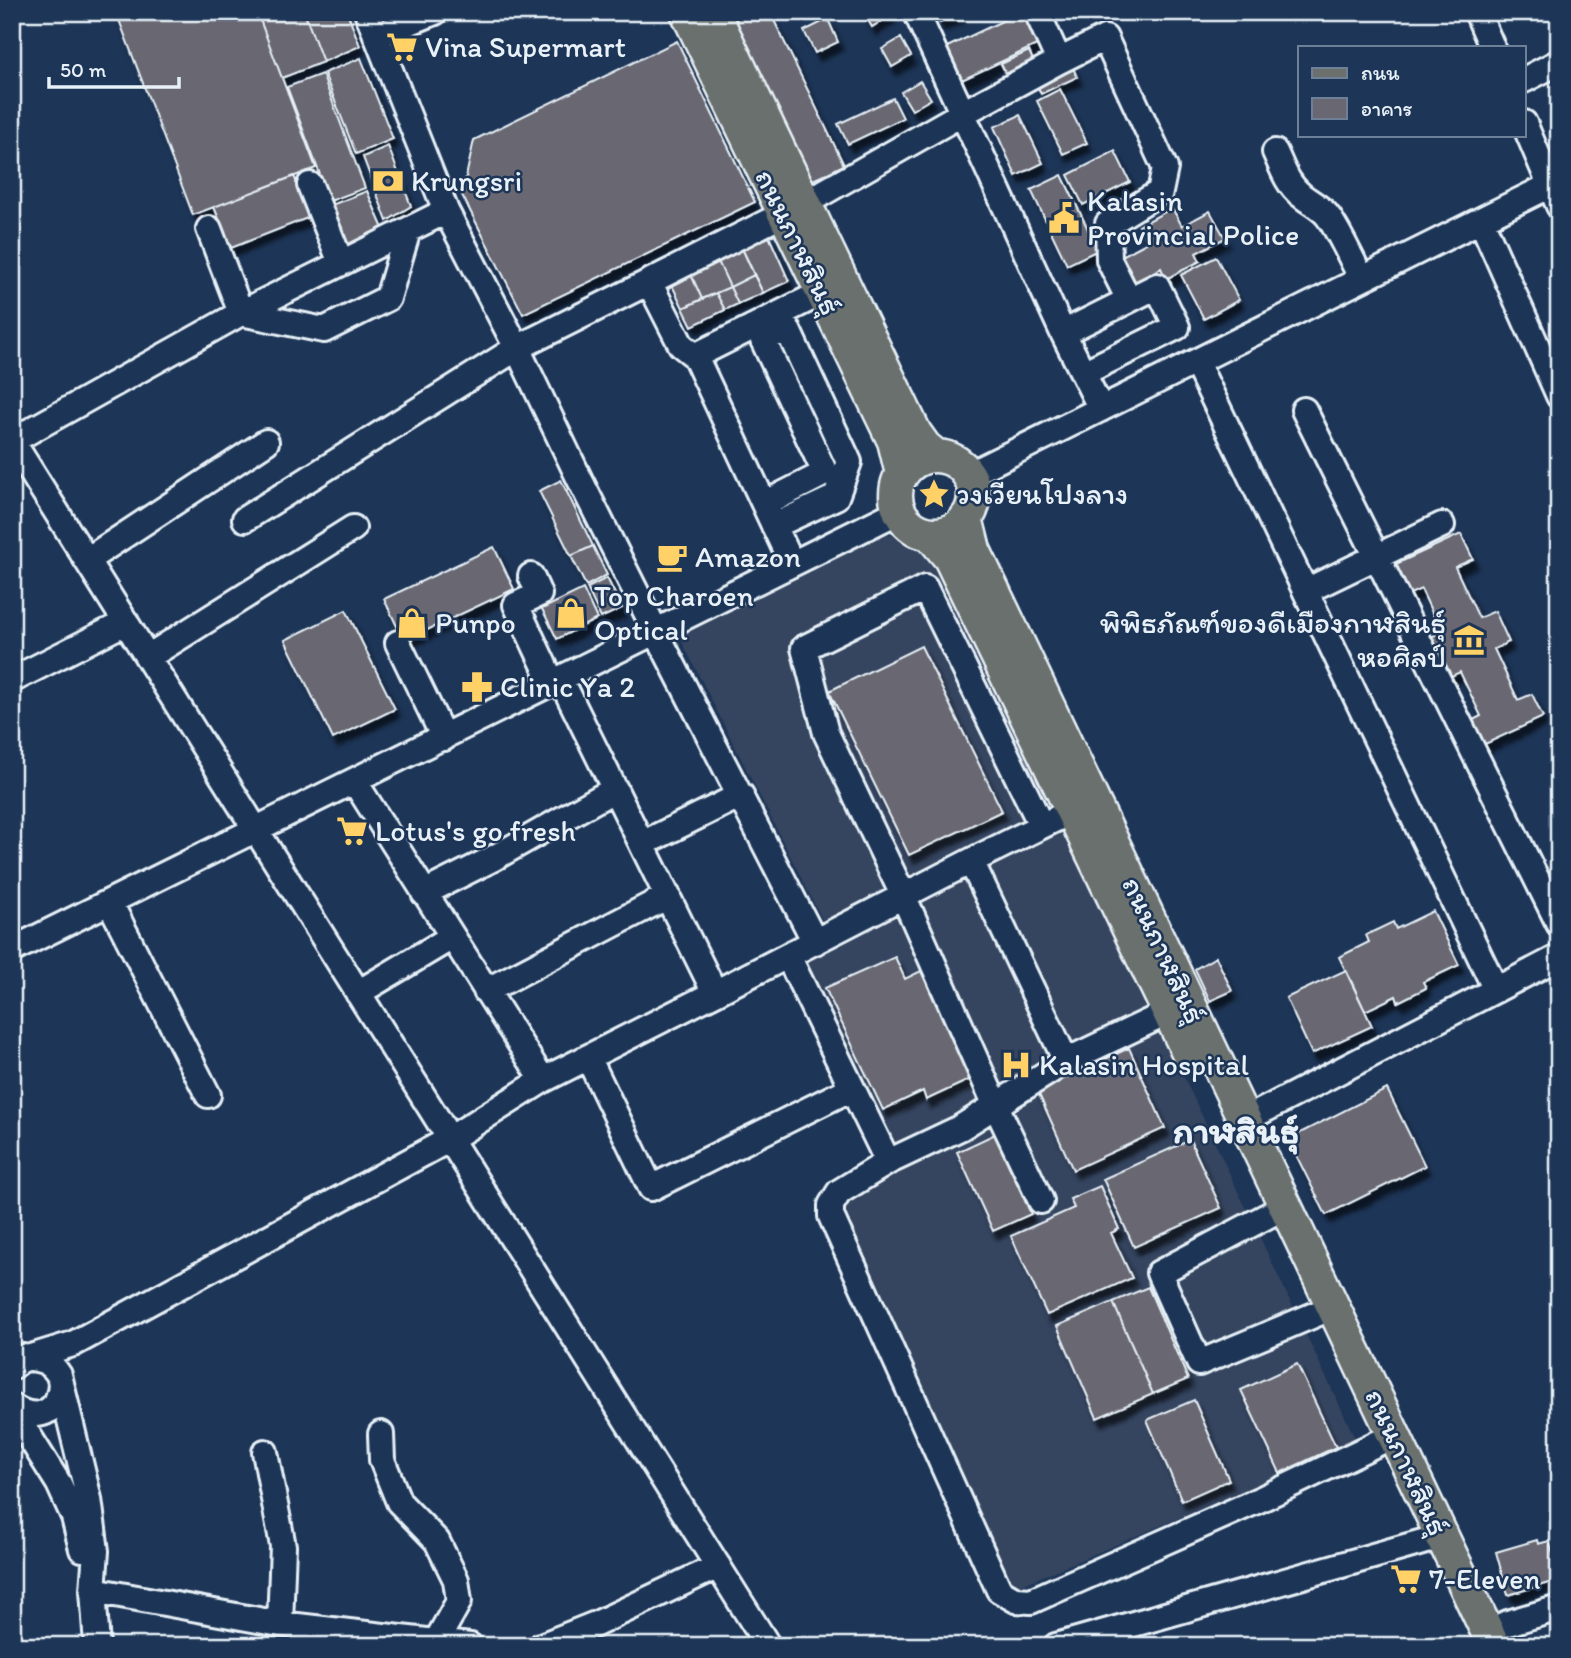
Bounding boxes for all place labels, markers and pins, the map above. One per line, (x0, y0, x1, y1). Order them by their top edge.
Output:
place label: Vina Supermart (425, 28, 626, 65)
supermarket icon: Vina Supermart (385, 30, 419, 64)
place label: Krungsri (411, 162, 522, 199)
bank icon: Krungsri (371, 164, 405, 198)
place label: Kalasin Provincial Police (1087, 182, 1299, 253)
public building icon: Kalasin Provincial Police (1047, 201, 1081, 235)
place label: วงเวียนโปงลาง (957, 475, 1128, 512)
place icon: วงเวียนโปงลาง (917, 477, 951, 511)
place label: Amazon (695, 538, 801, 575)
cafe icon: Amazon (655, 540, 689, 574)
place label: Top Charoen Optical (594, 577, 754, 648)
shop icon: Top Charoen Optical (554, 596, 588, 630)
place label: Punpo (435, 604, 516, 641)
place label: พิพิธภัณฑ์ของดีเมืองกาฬสินธุ์ หอศิลป์ (1100, 604, 1446, 675)
shop icon: Punpo (395, 606, 429, 640)
museum icon: พิพิธภัณฑ์ของดีเมืองกาฬสินธุ์ หอศิลป์ (1452, 623, 1486, 657)
place label: Clinic Ya 2 (500, 668, 635, 705)
pharmacy icon: Clinic Ya 2 (460, 670, 494, 704)
place label: Lotus's go fresh (375, 812, 576, 849)
supermarket icon: Lotus's go fresh (335, 814, 369, 848)
place label: Kalasin Hospital (1039, 1046, 1250, 1083)
hospital icon: Kalasin Hospital (999, 1048, 1033, 1082)
place label: 7-Eleven (1429, 1560, 1540, 1597)
supermarket icon: 7-Eleven (1389, 1562, 1423, 1596)

